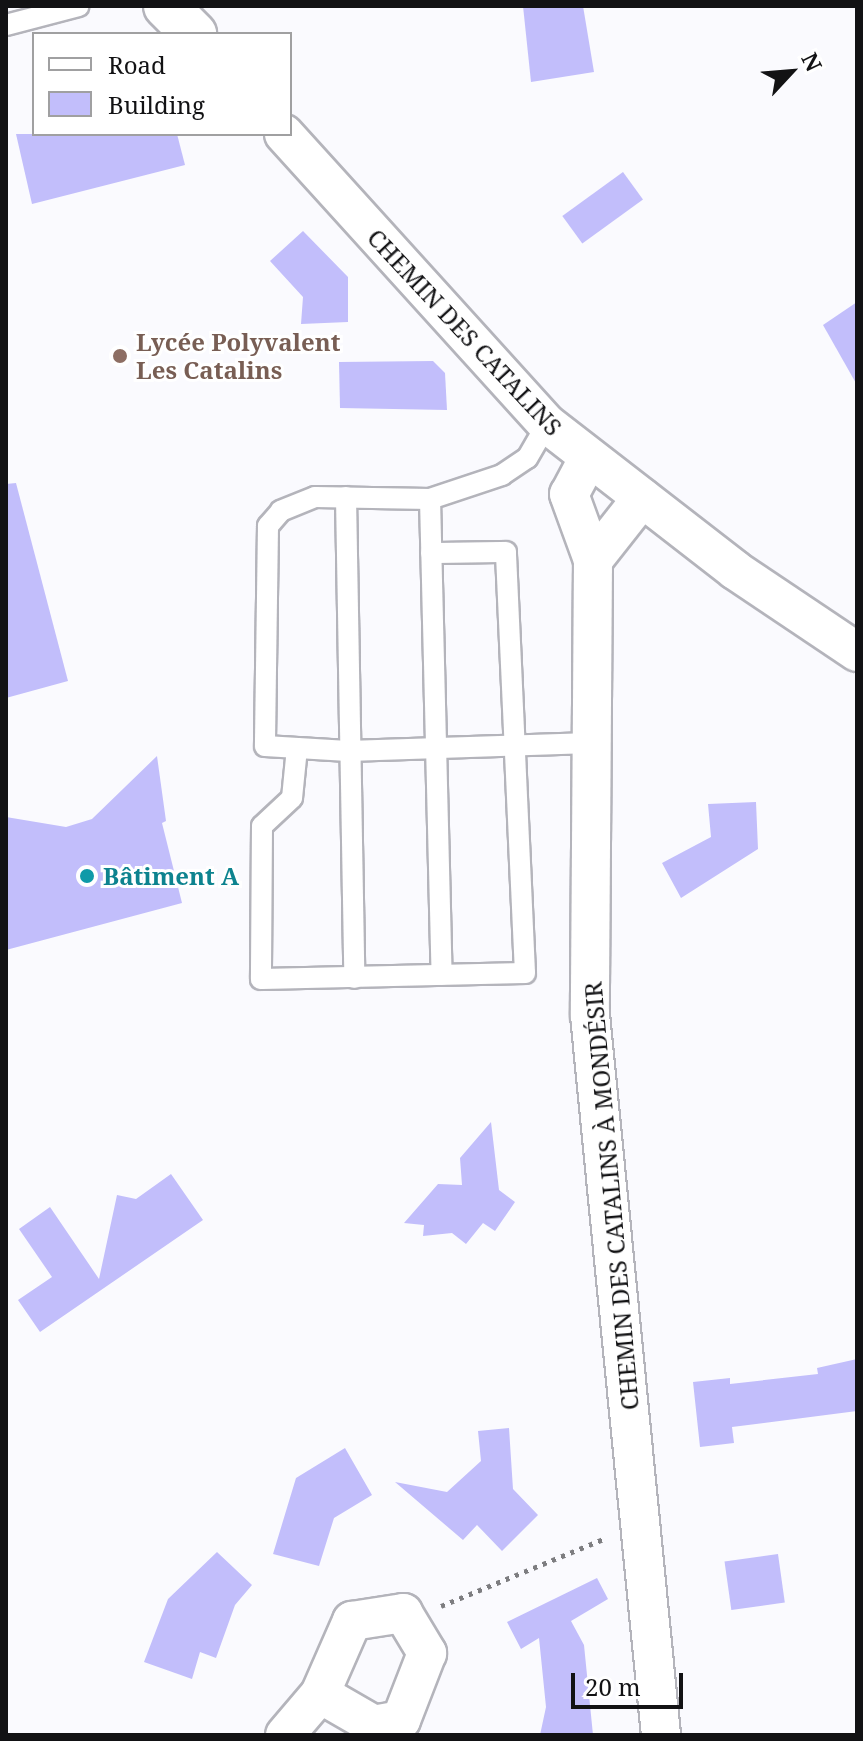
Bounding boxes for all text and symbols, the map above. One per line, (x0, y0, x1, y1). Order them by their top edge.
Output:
legend (32, 32, 292, 136)
north arrow (751, 32, 831, 112)
text: N (795, 47, 830, 76)
text: Road (108, 48, 166, 81)
text: Building (108, 88, 205, 121)
street label: CHEMIN DES CATALINS (362, 223, 568, 441)
place label: Lycée Polyvalent Les Catalins (136, 328, 340, 384)
marker: Lycée Polyvalent Les Catalins (111, 347, 129, 365)
place label: Bâtiment A (103, 862, 239, 890)
marker: Bâtiment A (78, 867, 96, 885)
street label: CHEMIN DES CATALINS À MONDÉSIR (578, 981, 644, 1411)
scale bar (575, 1657, 687, 1707)
text: 20 m (585, 1670, 641, 1703)

